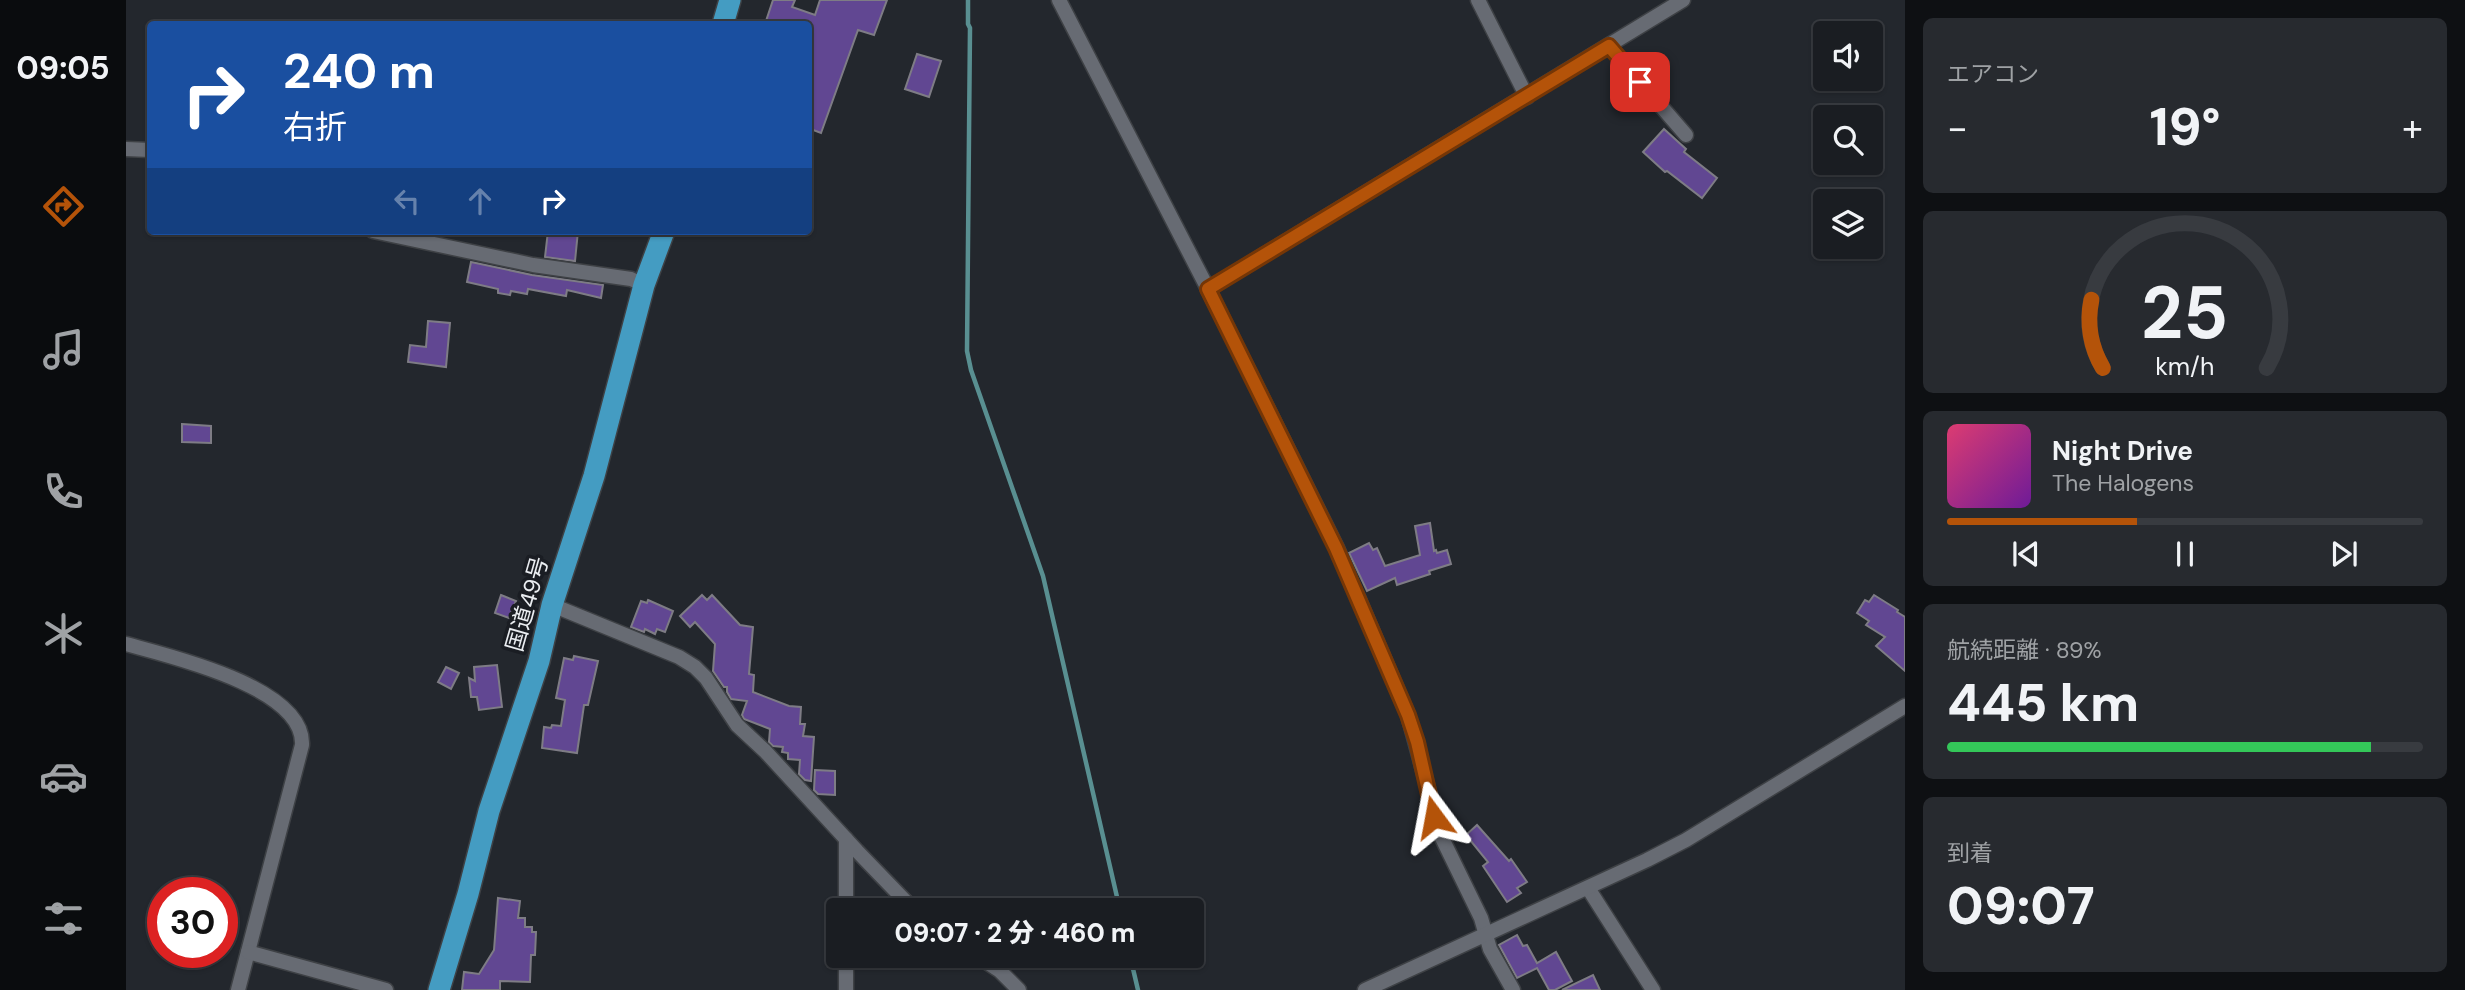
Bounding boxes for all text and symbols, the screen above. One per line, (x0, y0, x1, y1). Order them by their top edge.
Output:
map controls (1813, 21, 1883, 259)
button: sound (1813, 21, 1883, 91)
text: 240 m (283, 39, 435, 103)
text: 09:05 (16, 47, 110, 89)
icon: right (168, 49, 259, 140)
pin (1610, 52, 1670, 112)
text: エアコン (1947, 59, 2039, 89)
icon: arrive (1621, 63, 1659, 101)
text: 19° (2149, 93, 2221, 161)
text: − (1947, 103, 1968, 153)
text: + (2402, 103, 2423, 153)
button: search (1813, 105, 1883, 175)
text: 右折 (283, 106, 347, 148)
icon: directions (39, 182, 88, 231)
icon: left (388, 182, 426, 220)
icon: ahead (461, 182, 499, 220)
icon: right (534, 182, 572, 220)
button: layers (1813, 189, 1883, 259)
text: 25 (2141, 266, 2229, 361)
icon: music (39, 325, 88, 374)
text: km/h (2155, 350, 2215, 383)
text: Night Drive (2052, 434, 2193, 468)
icon: phone (39, 467, 88, 516)
text: The Halogens (2052, 468, 2194, 498)
icon: previous (2007, 535, 2045, 573)
icon: pause (2166, 535, 2204, 573)
icon: next (2325, 535, 2363, 573)
street label: 国道49号 (499, 553, 555, 655)
icon: climate (39, 609, 88, 658)
text: 航続距離 · 89% (1947, 635, 2102, 665)
text: 445 km (1947, 669, 2139, 737)
icon: car (39, 752, 88, 801)
position arrow (1397, 780, 1471, 854)
text: 到着 (1947, 838, 1993, 868)
text: 09:07 (1947, 872, 2095, 940)
speed limit sign: 30 (147, 877, 238, 968)
icon: filters (39, 894, 88, 943)
text: 09:07 · 2 分 · 460 m (895, 916, 1135, 950)

